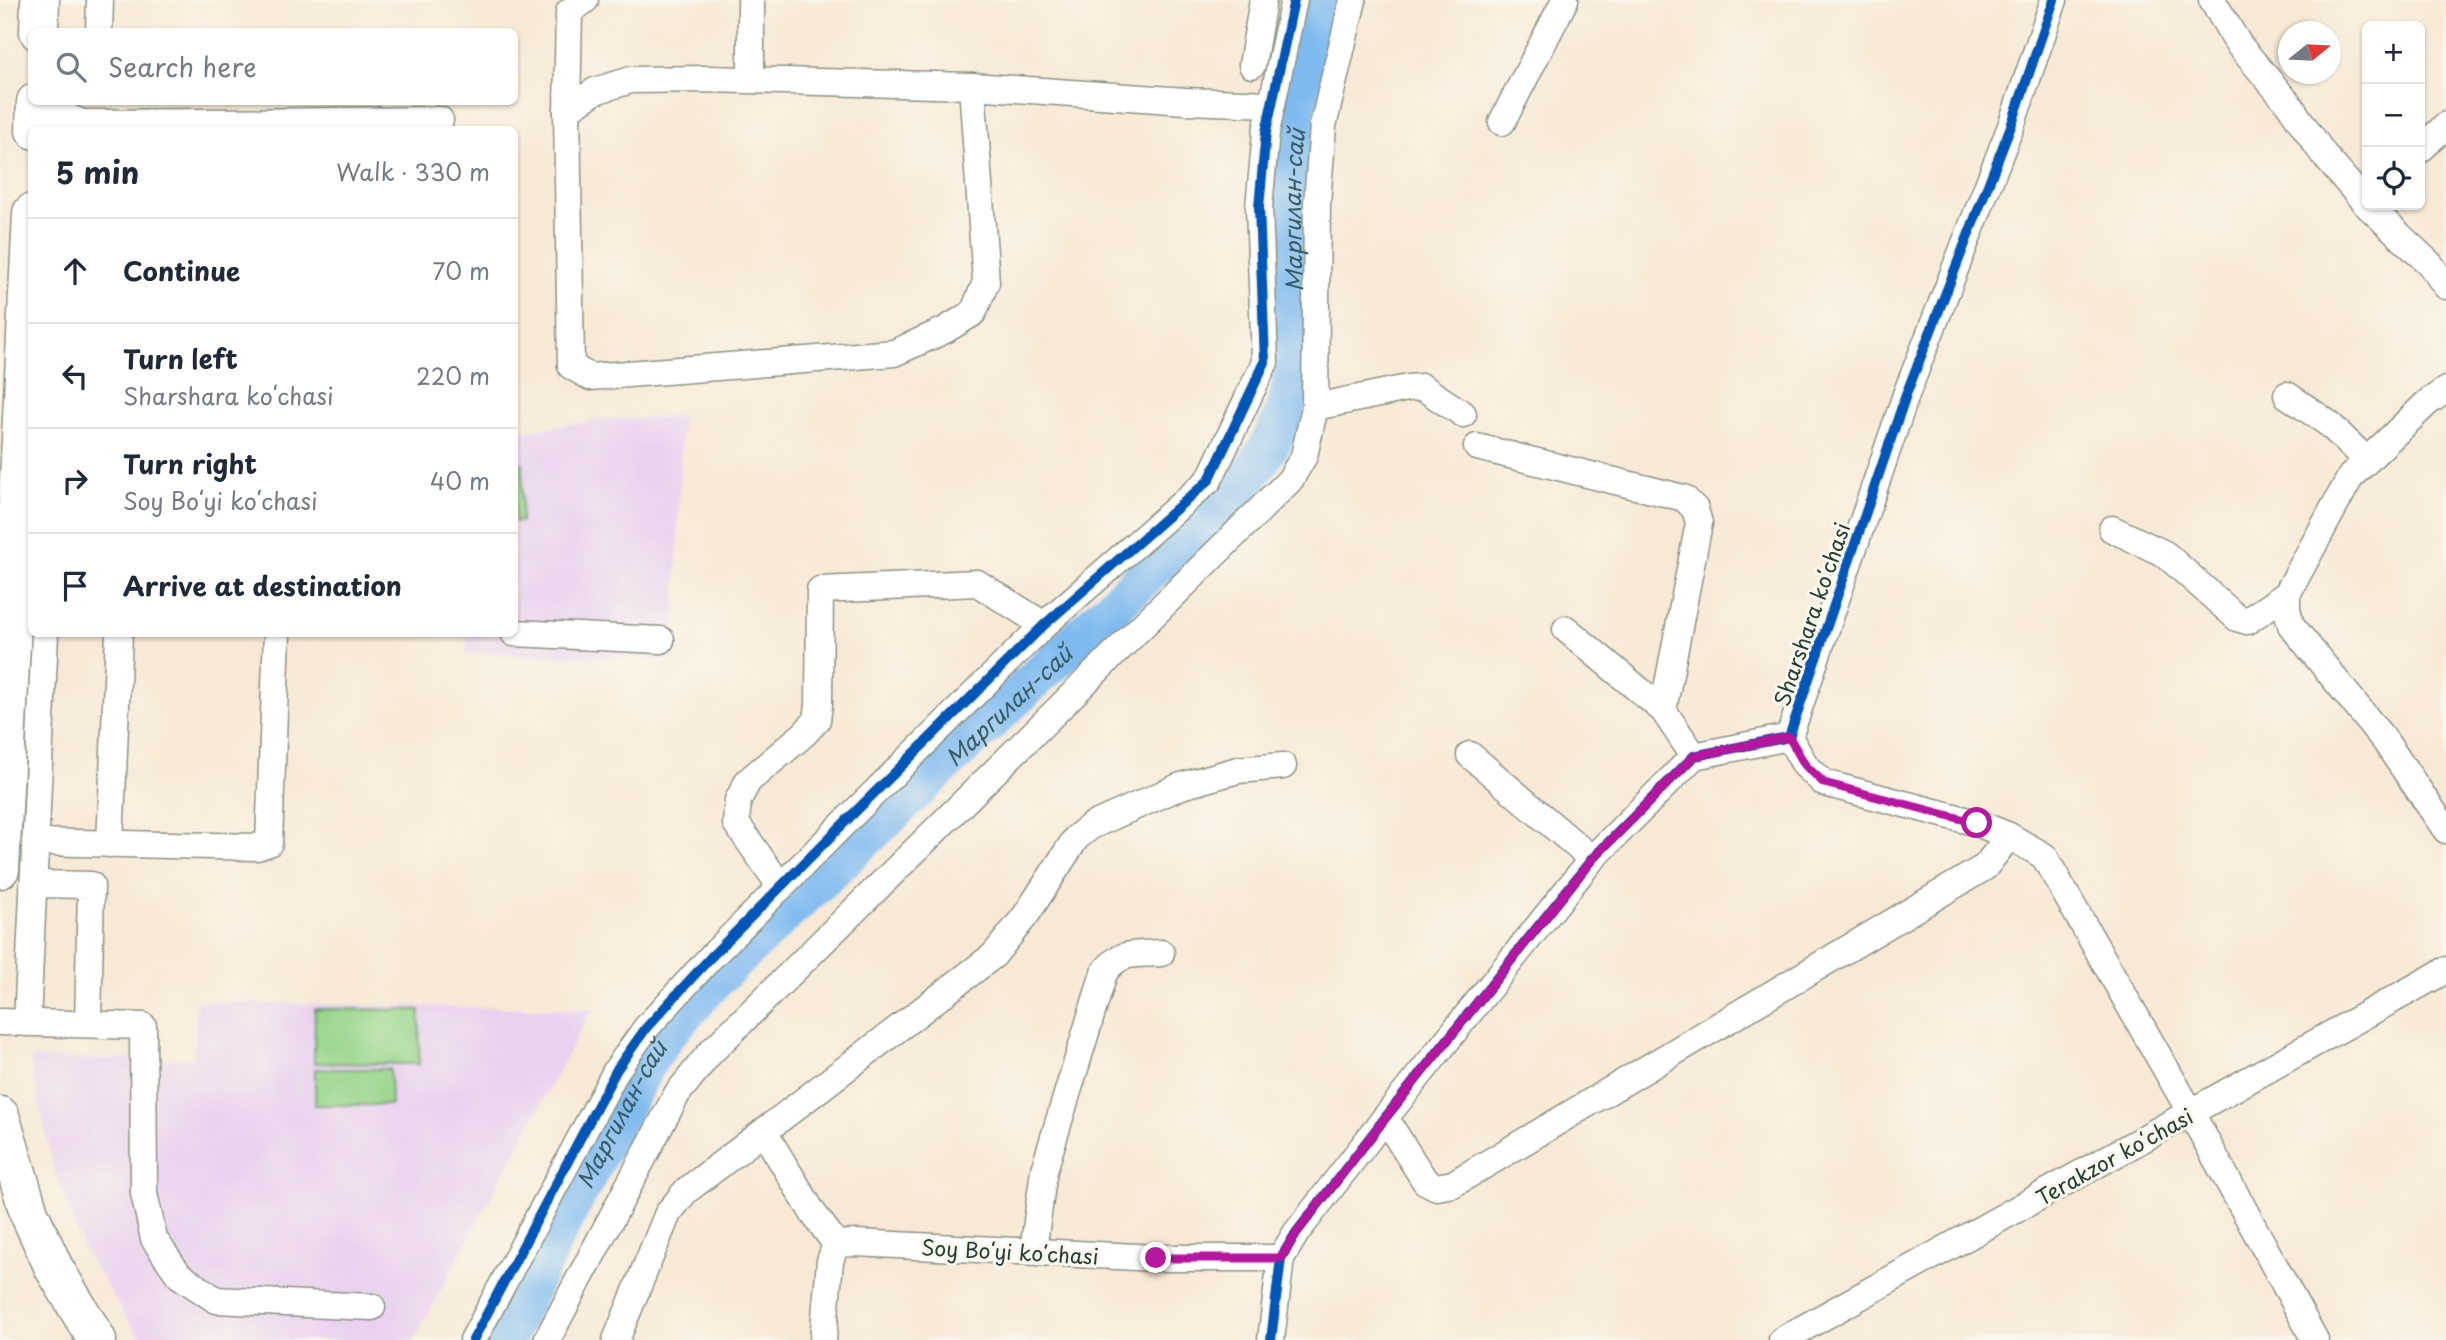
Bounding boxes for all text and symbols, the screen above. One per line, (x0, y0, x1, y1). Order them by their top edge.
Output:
north arrow (2278, 21, 2341, 84)
map controls (2362, 21, 2425, 210)
button: + (2362, 21, 2425, 84)
search box (28, 28, 518, 105)
text: Search here (108, 47, 257, 86)
icon: search (52, 48, 90, 86)
button: − (2362, 84, 2425, 147)
water label: Маргилан-сай (1273, 123, 1313, 292)
button: locate (2362, 147, 2425, 210)
text: 5 min (56, 149, 139, 194)
text: Walk · 330 m (336, 154, 490, 189)
text: Continue (123, 251, 240, 290)
icon: ahead (56, 252, 94, 290)
text: 70 m (432, 253, 490, 288)
text: Turn left (123, 339, 238, 378)
icon: left (56, 357, 94, 395)
text: 220 m (416, 358, 490, 393)
text: Sharshara koʻchasi (123, 378, 334, 413)
text: Turn right (123, 444, 257, 483)
icon: right (56, 462, 94, 500)
text: 40 m (430, 463, 490, 498)
text: Soy Boʻyi koʻchasi (123, 483, 318, 518)
street label: Sharshara koʻchasi (1765, 518, 1857, 710)
text: Arrive at destination (123, 566, 402, 605)
icon: arrive (56, 567, 94, 605)
water label: Маргилан-сай (936, 634, 1082, 773)
route start (1961, 807, 1992, 838)
water label: Маргилан-сай (566, 1030, 676, 1194)
street label: Terakzor koʻchasi (2030, 1099, 2198, 1213)
street label: Soy Boʻyi koʻchasi (920, 1230, 1100, 1272)
route end (1140, 1242, 1171, 1273)

